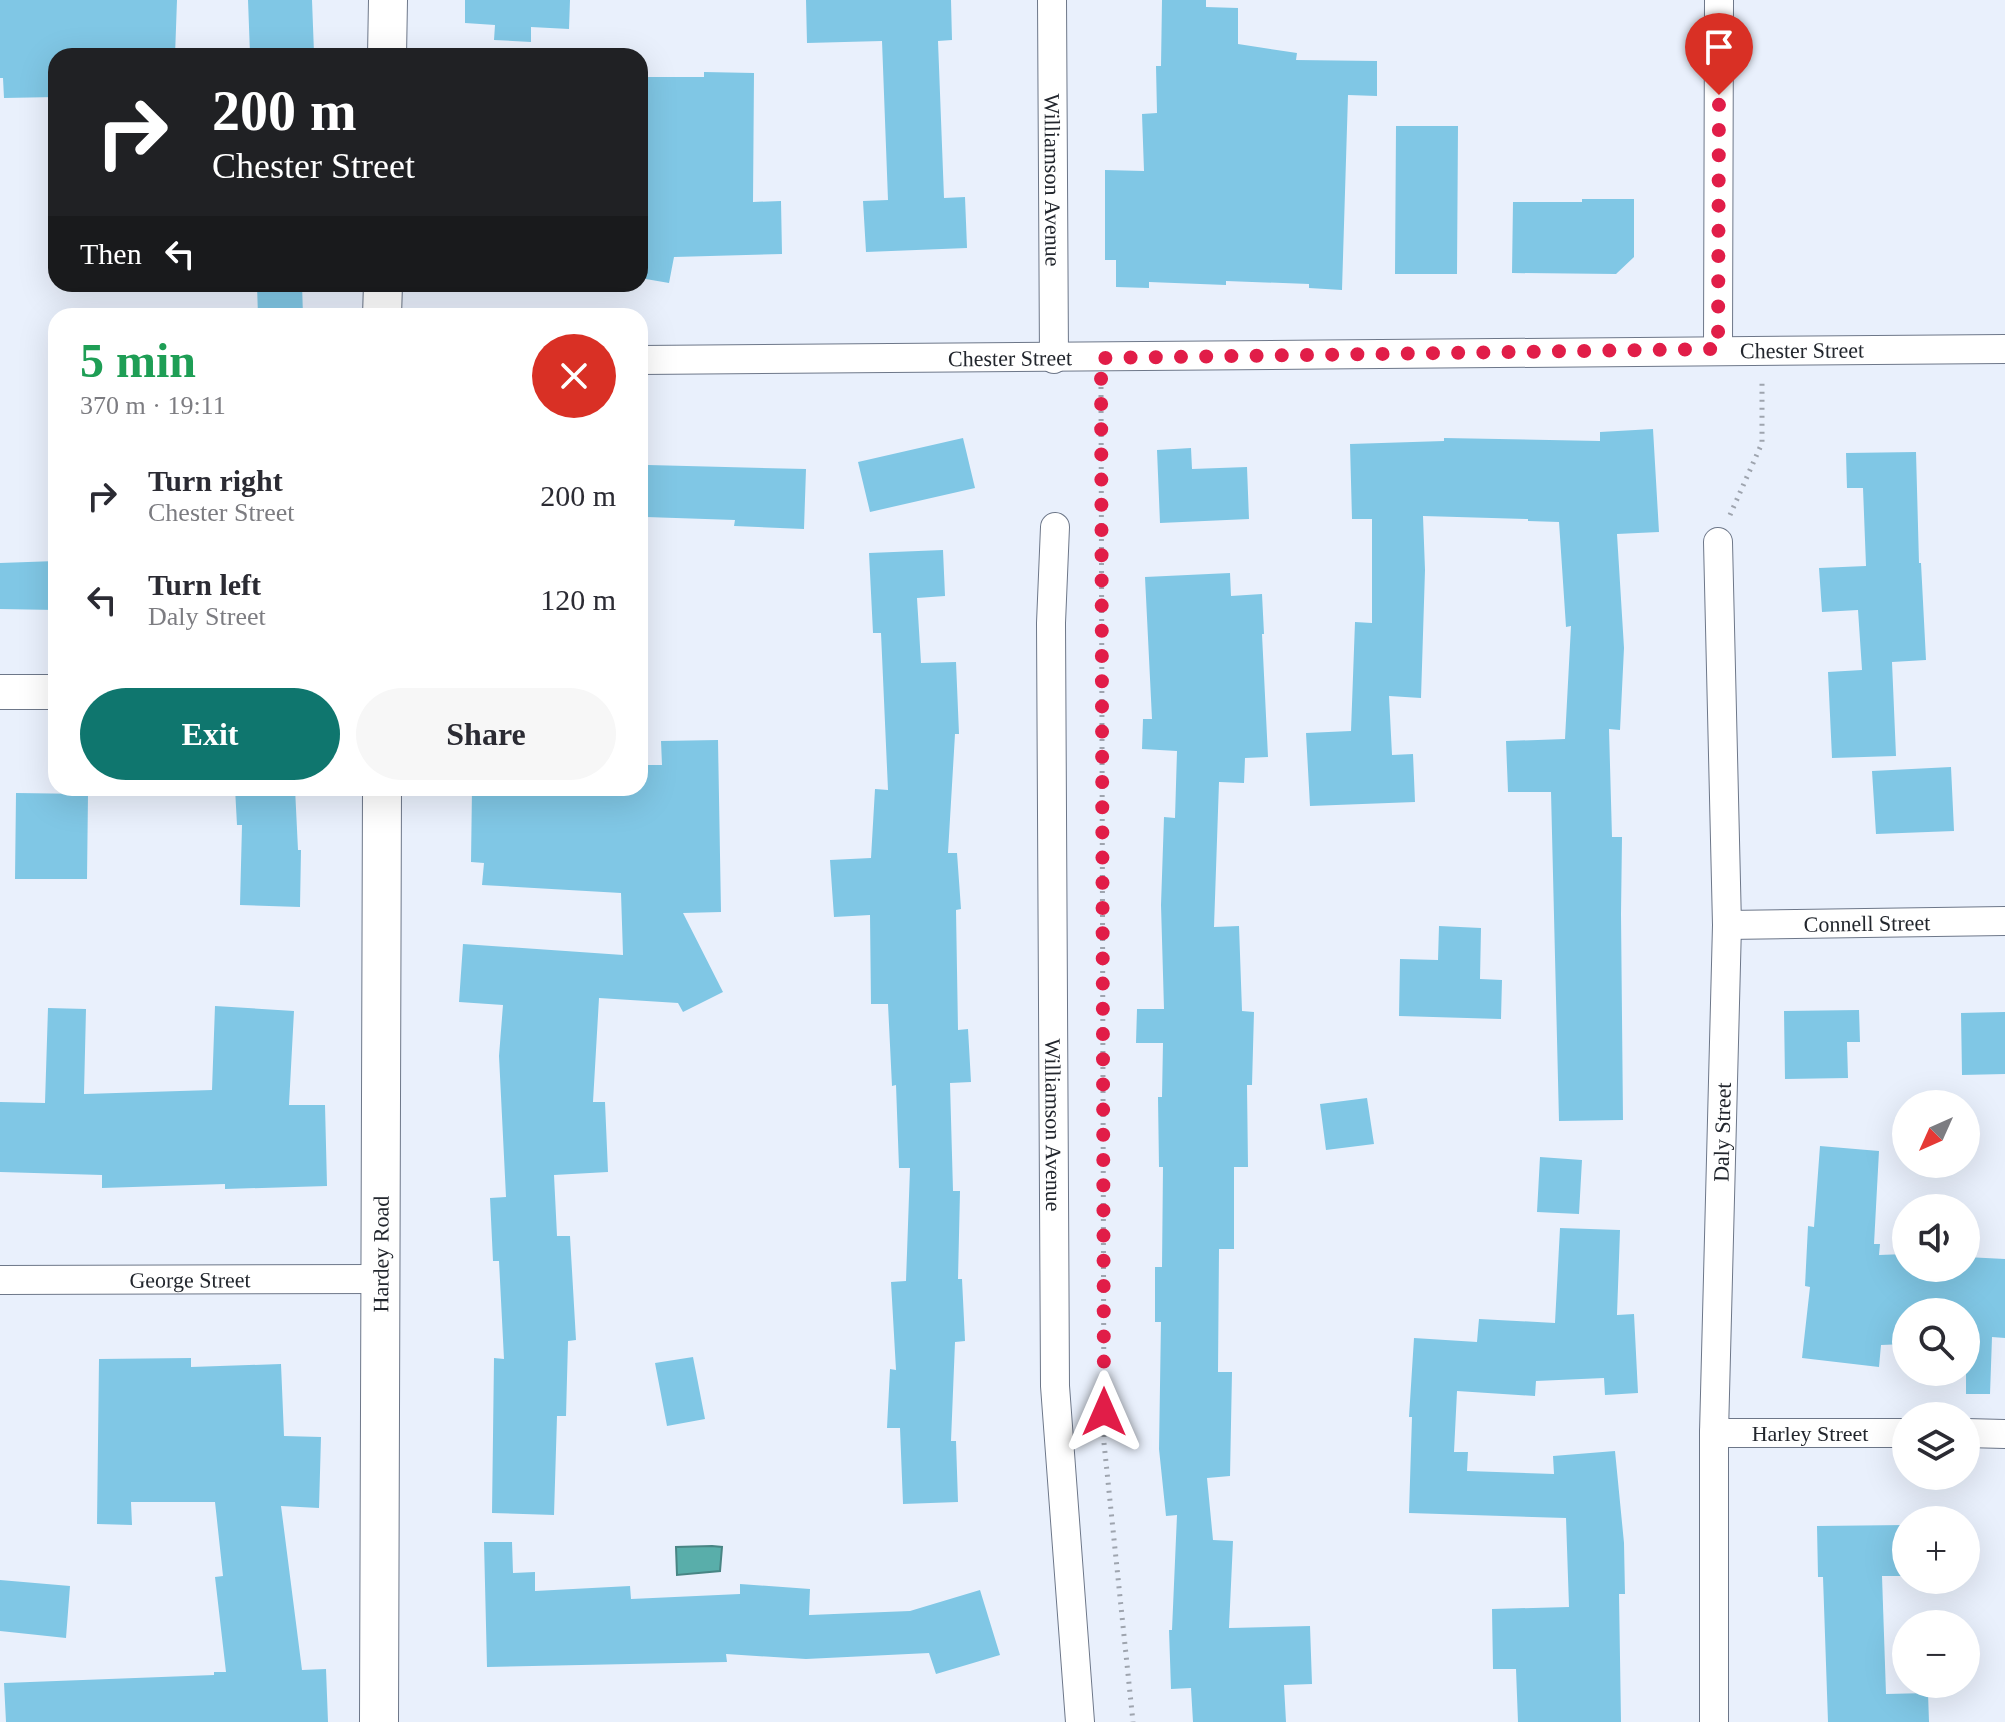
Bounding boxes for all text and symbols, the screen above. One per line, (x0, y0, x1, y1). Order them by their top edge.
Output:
pin (1685, 13, 1753, 95)
icon: arrive (1697, 25, 1741, 69)
icon: right (80, 80, 184, 184)
text: 200 m (212, 80, 357, 142)
street label: Williamson Avenue (1040, 93, 1066, 267)
text: Chester Street (212, 146, 415, 186)
icon: left (158, 232, 202, 276)
text: Then (80, 237, 142, 270)
text: 5 min (80, 334, 196, 387)
button: close (532, 334, 616, 418)
street label: Chester Street (1740, 337, 1864, 363)
street label: Chester Street (948, 345, 1072, 371)
text: 370 m · 19:11 (80, 391, 226, 420)
text: Turn right (148, 464, 283, 497)
icon: right (80, 474, 124, 518)
text: 200 m (540, 479, 616, 512)
text: Chester Street (148, 498, 295, 527)
text: Turn left (148, 568, 261, 601)
icon: left (80, 578, 124, 622)
text: 120 m (540, 583, 616, 616)
text: Daly Street (148, 602, 266, 631)
button: Exit (80, 688, 340, 780)
button: Share (356, 688, 616, 780)
street label: Connell Street (1804, 910, 1930, 936)
street label: Williamson Avenue (1041, 1038, 1067, 1211)
street label: Daly Street (1708, 1082, 1735, 1182)
north arrow (1892, 1090, 1980, 1178)
map controls (1892, 1090, 1980, 1698)
button: sound (1892, 1194, 1980, 1282)
street label: Hardey Road (368, 1196, 393, 1312)
street label: George Street (129, 1267, 251, 1292)
button: search (1892, 1298, 1980, 1386)
position arrow (1062, 1370, 1146, 1454)
button: layers (1892, 1402, 1980, 1490)
street label: Harley Street (1752, 1421, 1868, 1446)
button: + (1892, 1506, 1980, 1594)
button: − (1892, 1610, 1980, 1698)

